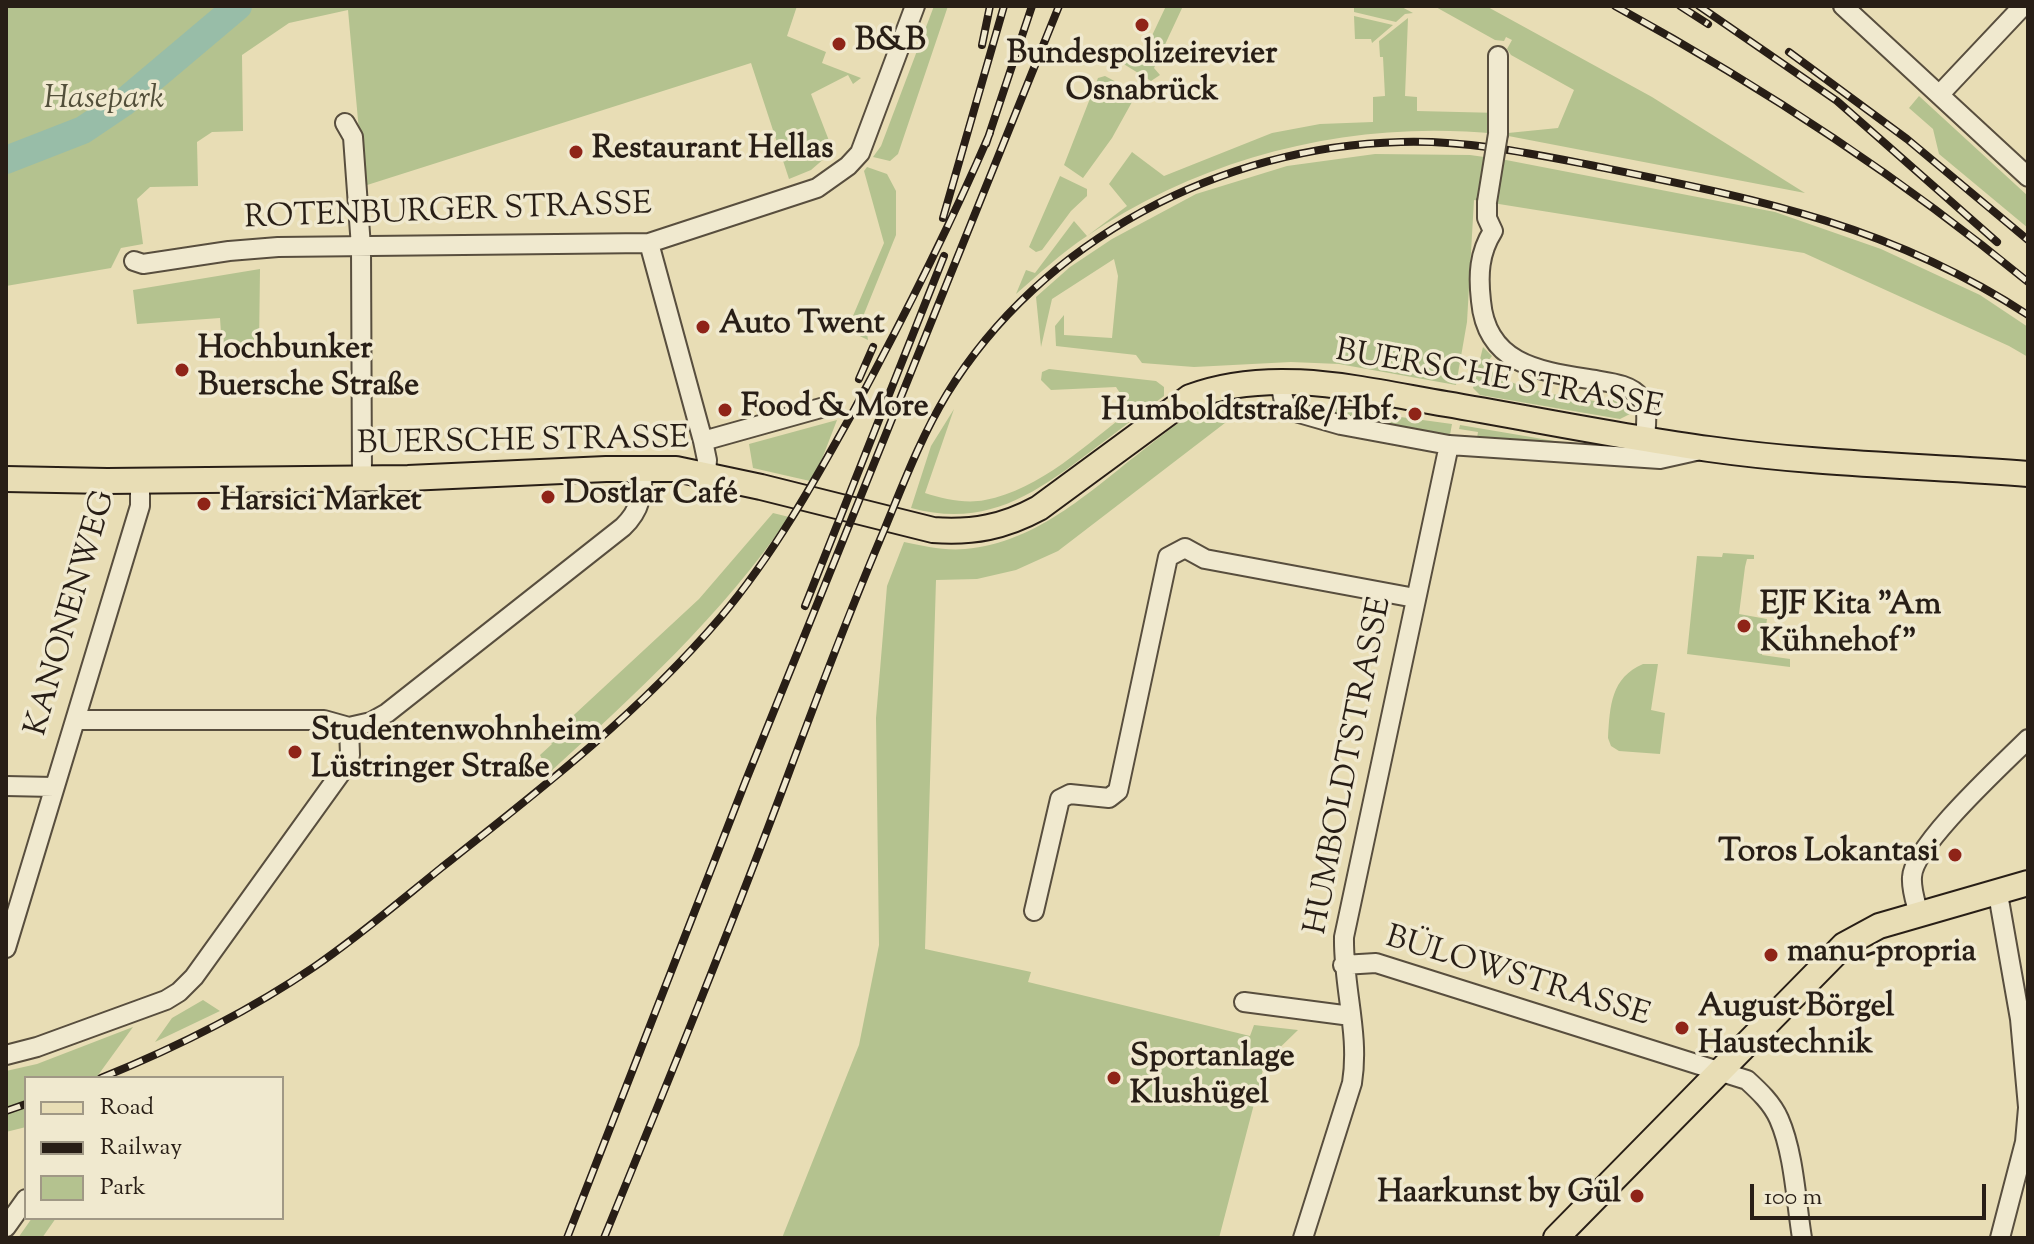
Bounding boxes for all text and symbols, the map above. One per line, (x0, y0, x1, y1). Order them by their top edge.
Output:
marker: Bundespolizeirevier Osnabrück (1133, 16, 1151, 34)
place label: B&B (855, 25, 926, 63)
marker: B&B (830, 35, 848, 53)
place label: Bundespolizeirevier Osnabrück (1007, 38, 1277, 113)
park label: Hasepark (44, 83, 164, 121)
place label: Restaurant Hellas (592, 133, 834, 171)
marker: Restaurant Hellas (567, 143, 585, 161)
street label: ROTENBURGER STRASSE (244, 188, 652, 240)
place label: Auto Twent (719, 308, 885, 346)
marker: Auto Twent (694, 318, 712, 336)
place label: Hochbunker Buersche Straße (198, 333, 419, 408)
street label: BUERSCHE STRASSE (1332, 334, 1666, 430)
marker: Hochbunker Buersche Straße (173, 361, 191, 379)
place label: Food & More (741, 391, 929, 429)
place label: Humboldtstraße/Hbf. (1101, 395, 1399, 433)
marker: Food & More (716, 401, 734, 419)
marker: Humboldtstraße/Hbf. (1406, 405, 1424, 423)
street label: BUERSCHE STRASSE (357, 422, 689, 466)
place label: Dostlar Café (564, 478, 738, 516)
place label: Harsici Market (220, 485, 422, 523)
street label: KANONENWEG (20, 487, 126, 741)
marker: Dostlar Café (539, 488, 557, 506)
marker: Harsici Market (195, 495, 213, 513)
place label: EJF Kita "Am Kühnehof" (1760, 589, 1941, 664)
street label: HUMBOLDTSTRASSE (1299, 594, 1403, 938)
marker: EJF Kita "Am Kühnehof" (1735, 617, 1753, 635)
place label: Studentenwohnheim Lüstringer Straße (311, 715, 602, 790)
marker: Studentenwohnheim Lüstringer Straße (286, 743, 304, 761)
place label: Toros Lokantasi (1718, 836, 1939, 874)
marker: Toros Lokantasi (1946, 846, 1964, 864)
street label: BÜLOWSTRASSE (1380, 921, 1654, 1037)
place label: manu-propria (1787, 936, 1976, 974)
marker: manu-propria (1762, 946, 1780, 964)
place label: August Börgel Haustechnik (1698, 991, 1895, 1066)
marker: August Börgel Haustechnik (1673, 1019, 1691, 1037)
place label: Sportanlage Klushügel (1130, 1041, 1295, 1116)
marker: Sportanlage Klushügel (1105, 1069, 1123, 1087)
legend (24, 1076, 284, 1220)
text: Road (100, 1091, 154, 1125)
text: Railway (100, 1131, 182, 1165)
scale bar (1754, 1168, 1990, 1218)
text: Park (100, 1171, 146, 1205)
place label: Haarkunst by Gül (1377, 1177, 1621, 1215)
text: 100 m (1764, 1181, 1822, 1215)
marker: Haarkunst by Gül (1628, 1187, 1646, 1205)

